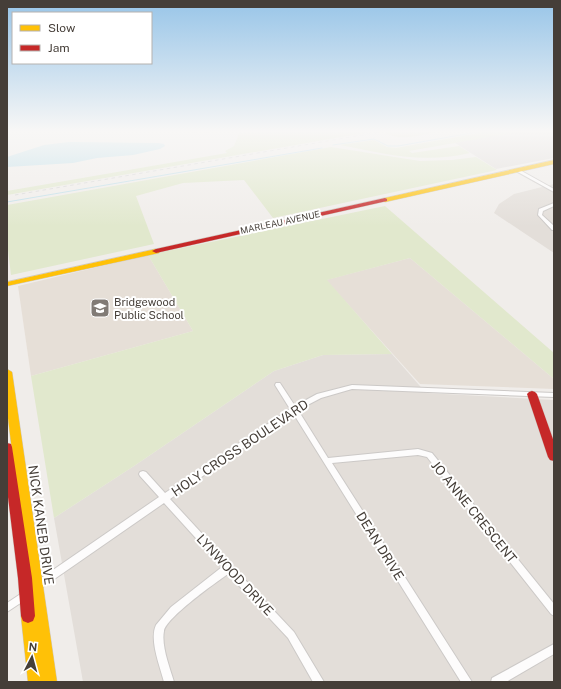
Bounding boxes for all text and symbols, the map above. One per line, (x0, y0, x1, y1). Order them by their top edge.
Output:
legend (12, 12, 152, 64)
text: Slow (48, 21, 76, 35)
text: Jam (48, 41, 70, 55)
street label: MARLEAU AVENUE (239, 208, 321, 236)
place label: Bridgewood Public School (114, 296, 184, 321)
school or university icon: Bridgewood Public School (89, 297, 111, 319)
street label: HOLY CROSS BOULEVARD (169, 397, 311, 499)
street label: JO ANNE CRESCENT (428, 458, 520, 566)
street label: NICK KANEB DRIVE (25, 464, 57, 586)
street label: DEAN DRIVE (353, 509, 407, 583)
street label: LYNWOOD DRIVE (193, 531, 277, 619)
north arrow (12, 637, 52, 677)
text: N (28, 641, 38, 653)

